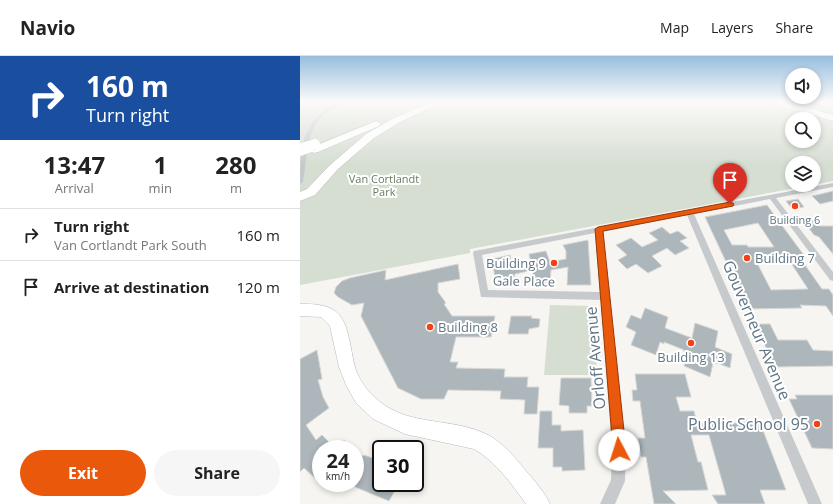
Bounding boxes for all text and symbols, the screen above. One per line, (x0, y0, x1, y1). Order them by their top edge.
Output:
text: Navio (20, 15, 75, 41)
text: Map (660, 18, 689, 37)
text: Layers (711, 18, 753, 37)
text: Share (775, 18, 813, 37)
text: 160 m (86, 67, 169, 105)
map controls (785, 68, 821, 192)
button: sound (785, 68, 821, 104)
icon: right (20, 72, 72, 124)
text: Turn right (86, 103, 169, 127)
button: search (785, 112, 821, 148)
text: 13:47 (43, 148, 105, 181)
text: 1 (153, 148, 167, 181)
text: 280 (215, 148, 257, 181)
button: layers (785, 156, 821, 192)
pin (713, 163, 747, 204)
icon: arrive (719, 169, 741, 191)
park label: Van Cortlandt Park (349, 171, 419, 199)
text: Arrival (55, 179, 94, 197)
text: min (149, 179, 172, 197)
text: m (230, 179, 242, 197)
marker: Building 6 (790, 201, 800, 211)
place label: Building 6 (770, 212, 820, 227)
text: Turn right (54, 216, 129, 236)
icon: right (20, 224, 42, 246)
text: 160 m (236, 225, 280, 245)
text: Van Cortlandt Park South (54, 236, 207, 254)
place label: Building 7 (755, 249, 815, 267)
marker: Building 7 (742, 253, 752, 263)
place label: Building 9 (486, 254, 546, 272)
street label: Gouverneur Avenue (718, 257, 796, 403)
marker: Building 9 (549, 258, 559, 268)
street label: Gale Place (493, 271, 555, 291)
icon: arrive (20, 276, 42, 298)
text: Arrive at destination (54, 277, 209, 297)
text: 120 m (236, 277, 280, 297)
street label: Orloff Avenue (580, 306, 610, 410)
place label: Building 8 (438, 318, 498, 336)
marker: Building 8 (425, 322, 435, 332)
marker: Building 13 (686, 338, 696, 348)
place label: Building 13 (657, 348, 725, 366)
place label: Public School 95 (688, 413, 809, 435)
marker: Public School 95 (812, 419, 822, 429)
position arrow (598, 429, 640, 471)
speed limit sign: 30 (372, 440, 424, 492)
text: 24 (327, 447, 349, 474)
button: Exit (20, 450, 146, 496)
button: Share (154, 450, 280, 496)
text: km/h (326, 469, 350, 483)

